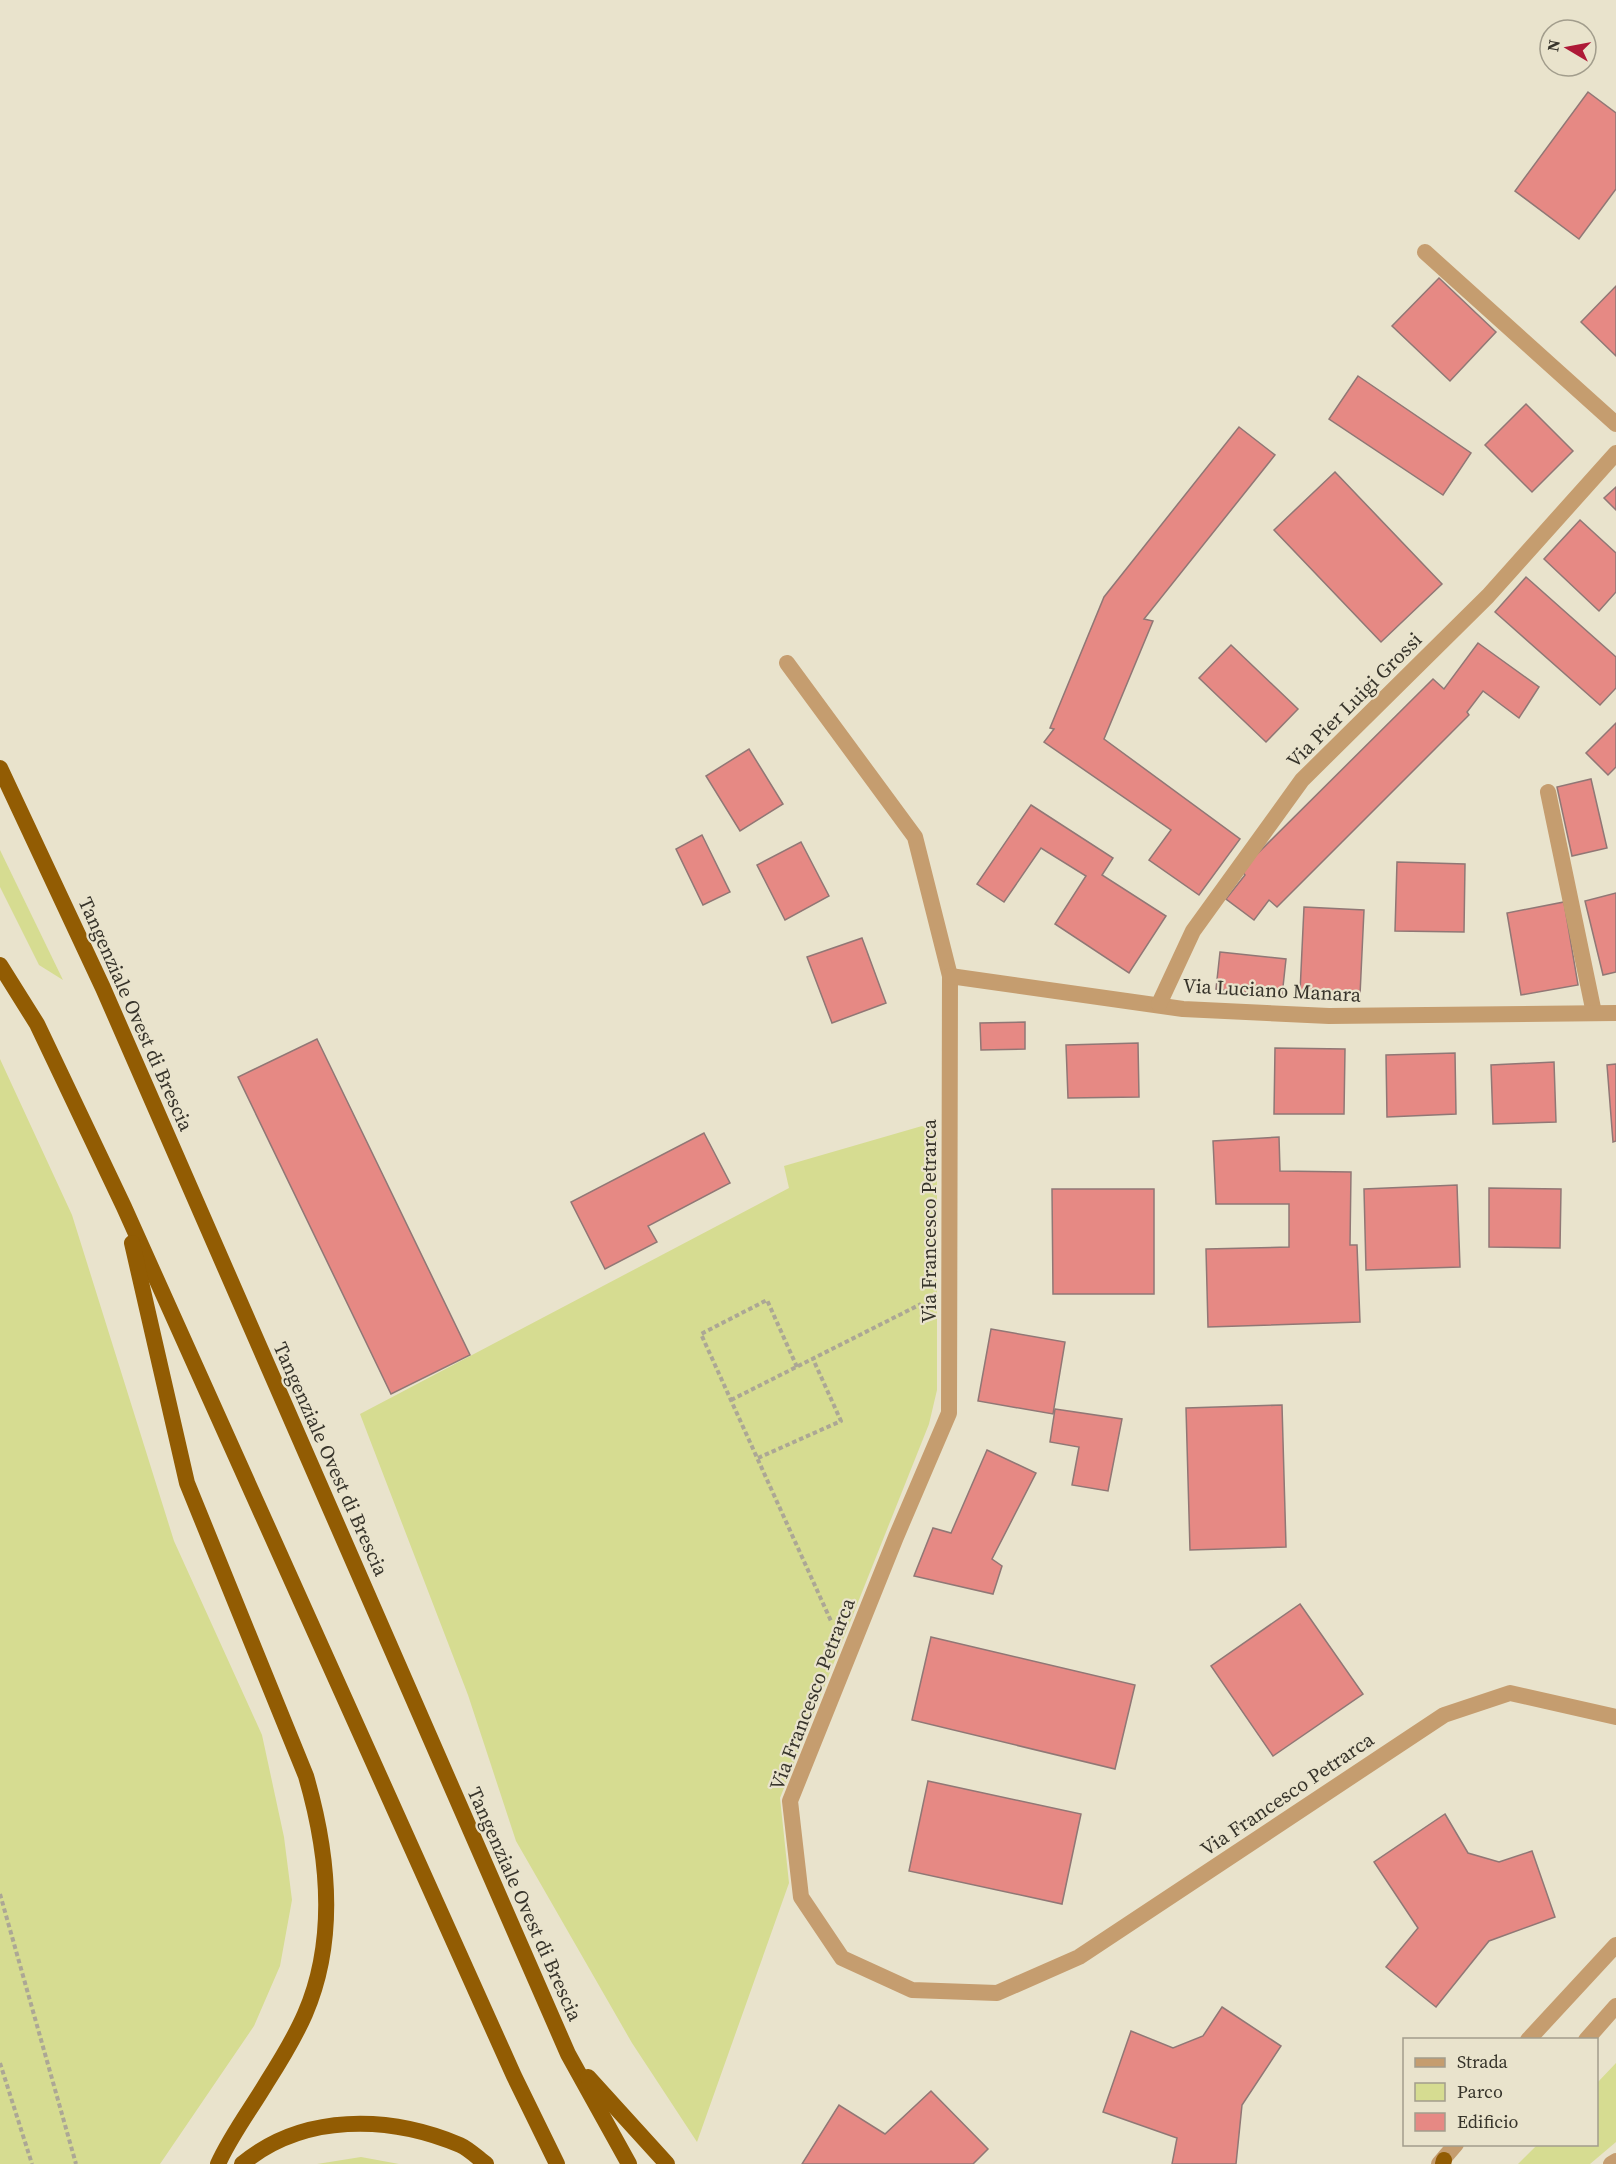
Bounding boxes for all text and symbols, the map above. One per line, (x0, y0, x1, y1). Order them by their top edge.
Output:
north arrow (1538, 18, 1598, 78)
text: N (1541, 37, 1565, 53)
street label: Via Pier Luigi Grossi (1280, 626, 1428, 774)
street label: Tangenziale Ovest di Brescia (72, 893, 201, 1136)
street label: Via Luciano Manara (1182, 971, 1363, 1009)
street label: Via Francesco Petrarca (915, 1118, 943, 1323)
street label: Tangenziale Ovest di Brescia (267, 1338, 396, 1581)
street label: Via Francesco Petrarca (762, 1593, 862, 1794)
street label: Via Francesco Petrarca (1195, 1725, 1380, 1863)
street label: Tangenziale Ovest di Brescia (461, 1783, 590, 2026)
legend (1403, 2038, 1598, 2146)
text: Strada (1457, 2049, 1508, 2074)
text: Parco (1457, 2079, 1503, 2104)
text: Edificio (1457, 2109, 1518, 2134)

